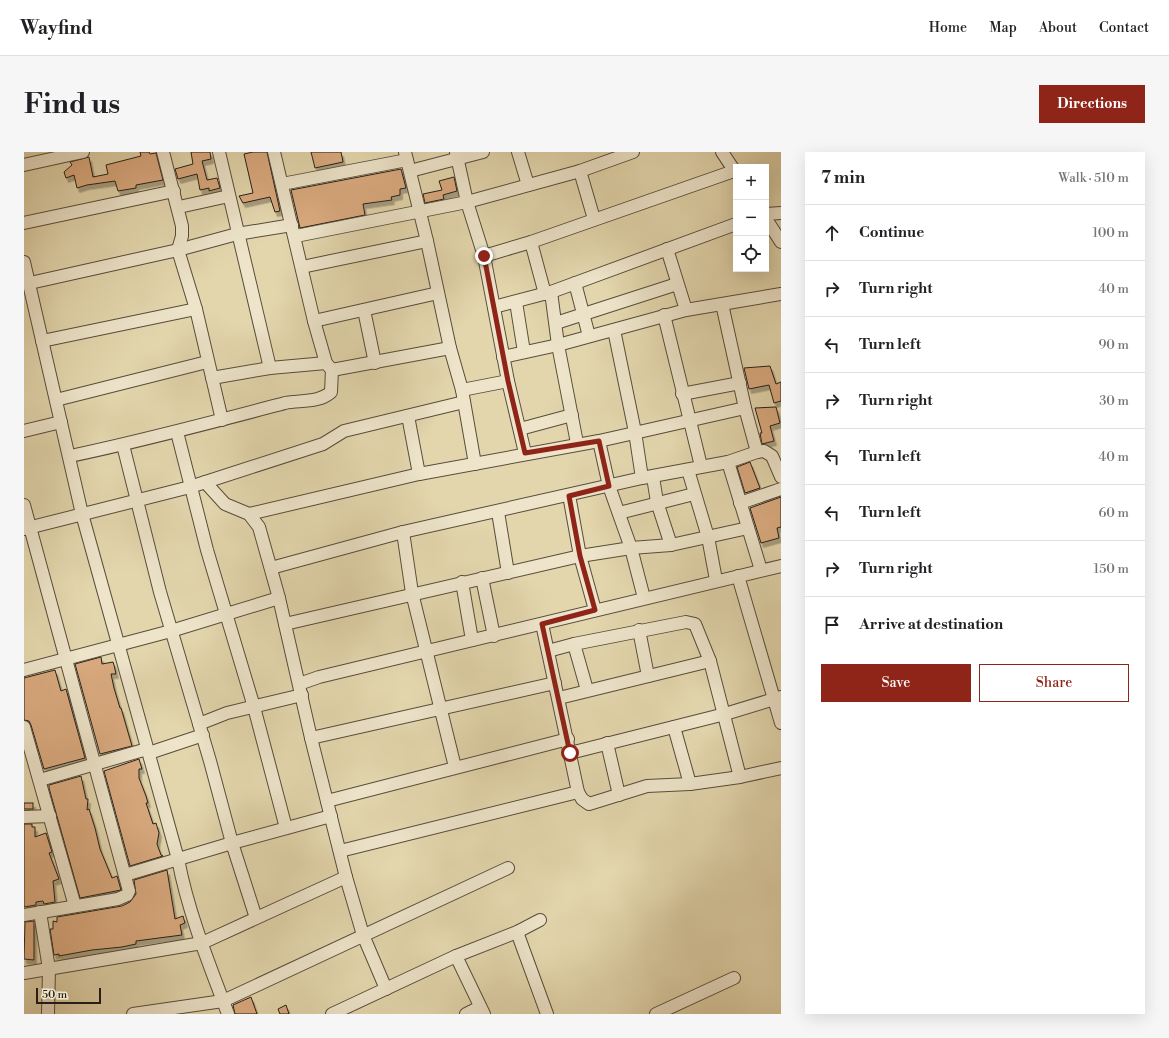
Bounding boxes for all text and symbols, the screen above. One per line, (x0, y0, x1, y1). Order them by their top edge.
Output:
text: Wayfind (20, 16, 93, 40)
text: Home (929, 19, 967, 37)
text: Map (989, 19, 1017, 37)
text: About (1039, 19, 1077, 37)
text: Contact (1099, 19, 1149, 37)
button: Directions (1039, 85, 1145, 123)
text: Find us (24, 87, 120, 122)
map controls (733, 164, 769, 272)
button: + (733, 164, 769, 200)
text: 7 min (821, 167, 865, 189)
text: Walk · 510 m (1058, 170, 1129, 186)
button: − (733, 200, 769, 236)
icon: ahead (821, 222, 843, 244)
text: Continue (859, 223, 924, 242)
text: 100 m (1093, 225, 1129, 241)
button: locate (733, 236, 769, 272)
route end (475, 247, 493, 265)
icon: right (821, 278, 843, 300)
text: Turn right (859, 279, 933, 298)
text: 40 m (1099, 281, 1129, 297)
icon: left (821, 334, 843, 356)
text: Turn left (859, 335, 921, 354)
text: 90 m (1098, 337, 1129, 353)
icon: right (821, 390, 843, 412)
text: Turn right (859, 391, 933, 410)
text: 30 m (1099, 393, 1129, 409)
icon: left (821, 446, 843, 468)
text: Turn left (859, 447, 921, 466)
text: 40 m (1099, 449, 1129, 465)
icon: left (821, 502, 843, 524)
text: Turn left (859, 503, 921, 522)
text: 60 m (1098, 505, 1129, 521)
icon: right (821, 558, 843, 580)
text: Turn right (859, 559, 933, 578)
text: 150 m (1094, 561, 1129, 577)
icon: arrive (821, 614, 843, 636)
text: Arrive at destination (859, 615, 1003, 634)
button: Save (821, 664, 971, 702)
button: Share (979, 664, 1129, 702)
route start (561, 744, 579, 762)
scale bar (36, 986, 101, 1005)
text: 50 m (42, 988, 67, 1002)

